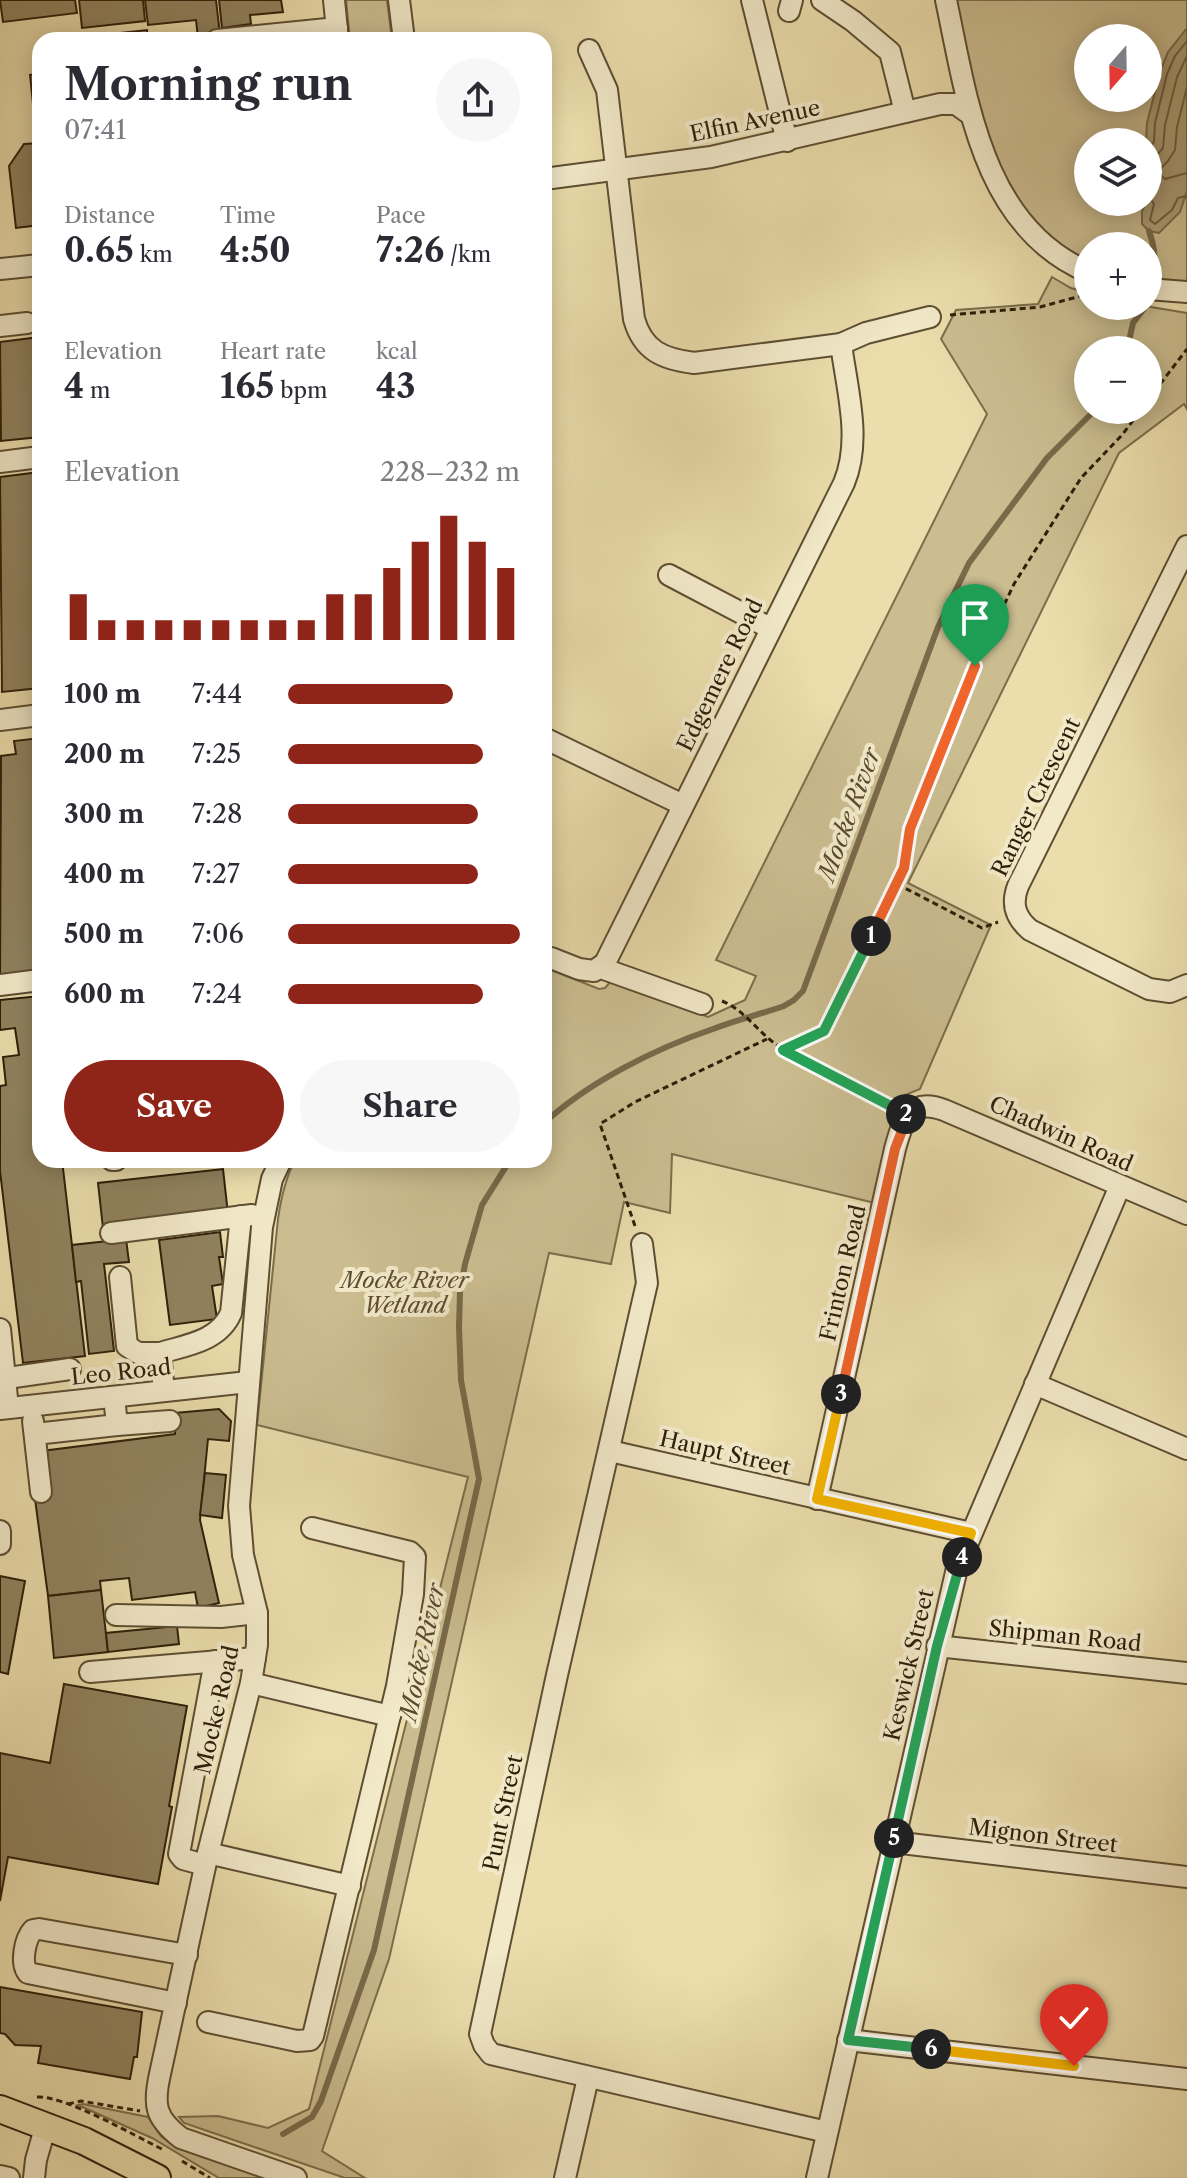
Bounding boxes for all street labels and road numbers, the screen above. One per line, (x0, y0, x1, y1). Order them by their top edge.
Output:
street label: Elfin Avenue (687, 94, 823, 148)
street label: Edgemere Road (671, 594, 769, 756)
street label: Ranger Crescent (986, 713, 1086, 881)
street label: Chadwin Road (985, 1090, 1137, 1178)
street label: Frinton Road (814, 1202, 872, 1344)
street label: Leo Road (70, 1353, 172, 1391)
street label: Haupt Street (657, 1425, 793, 1481)
street label: Keswick Street (878, 1586, 940, 1744)
street label: Shipman Road (987, 1615, 1143, 1657)
street label: Mocke Road (189, 1643, 245, 1777)
street label: Punt Street (478, 1752, 529, 1873)
street label: Mignon Street (967, 1813, 1119, 1859)

